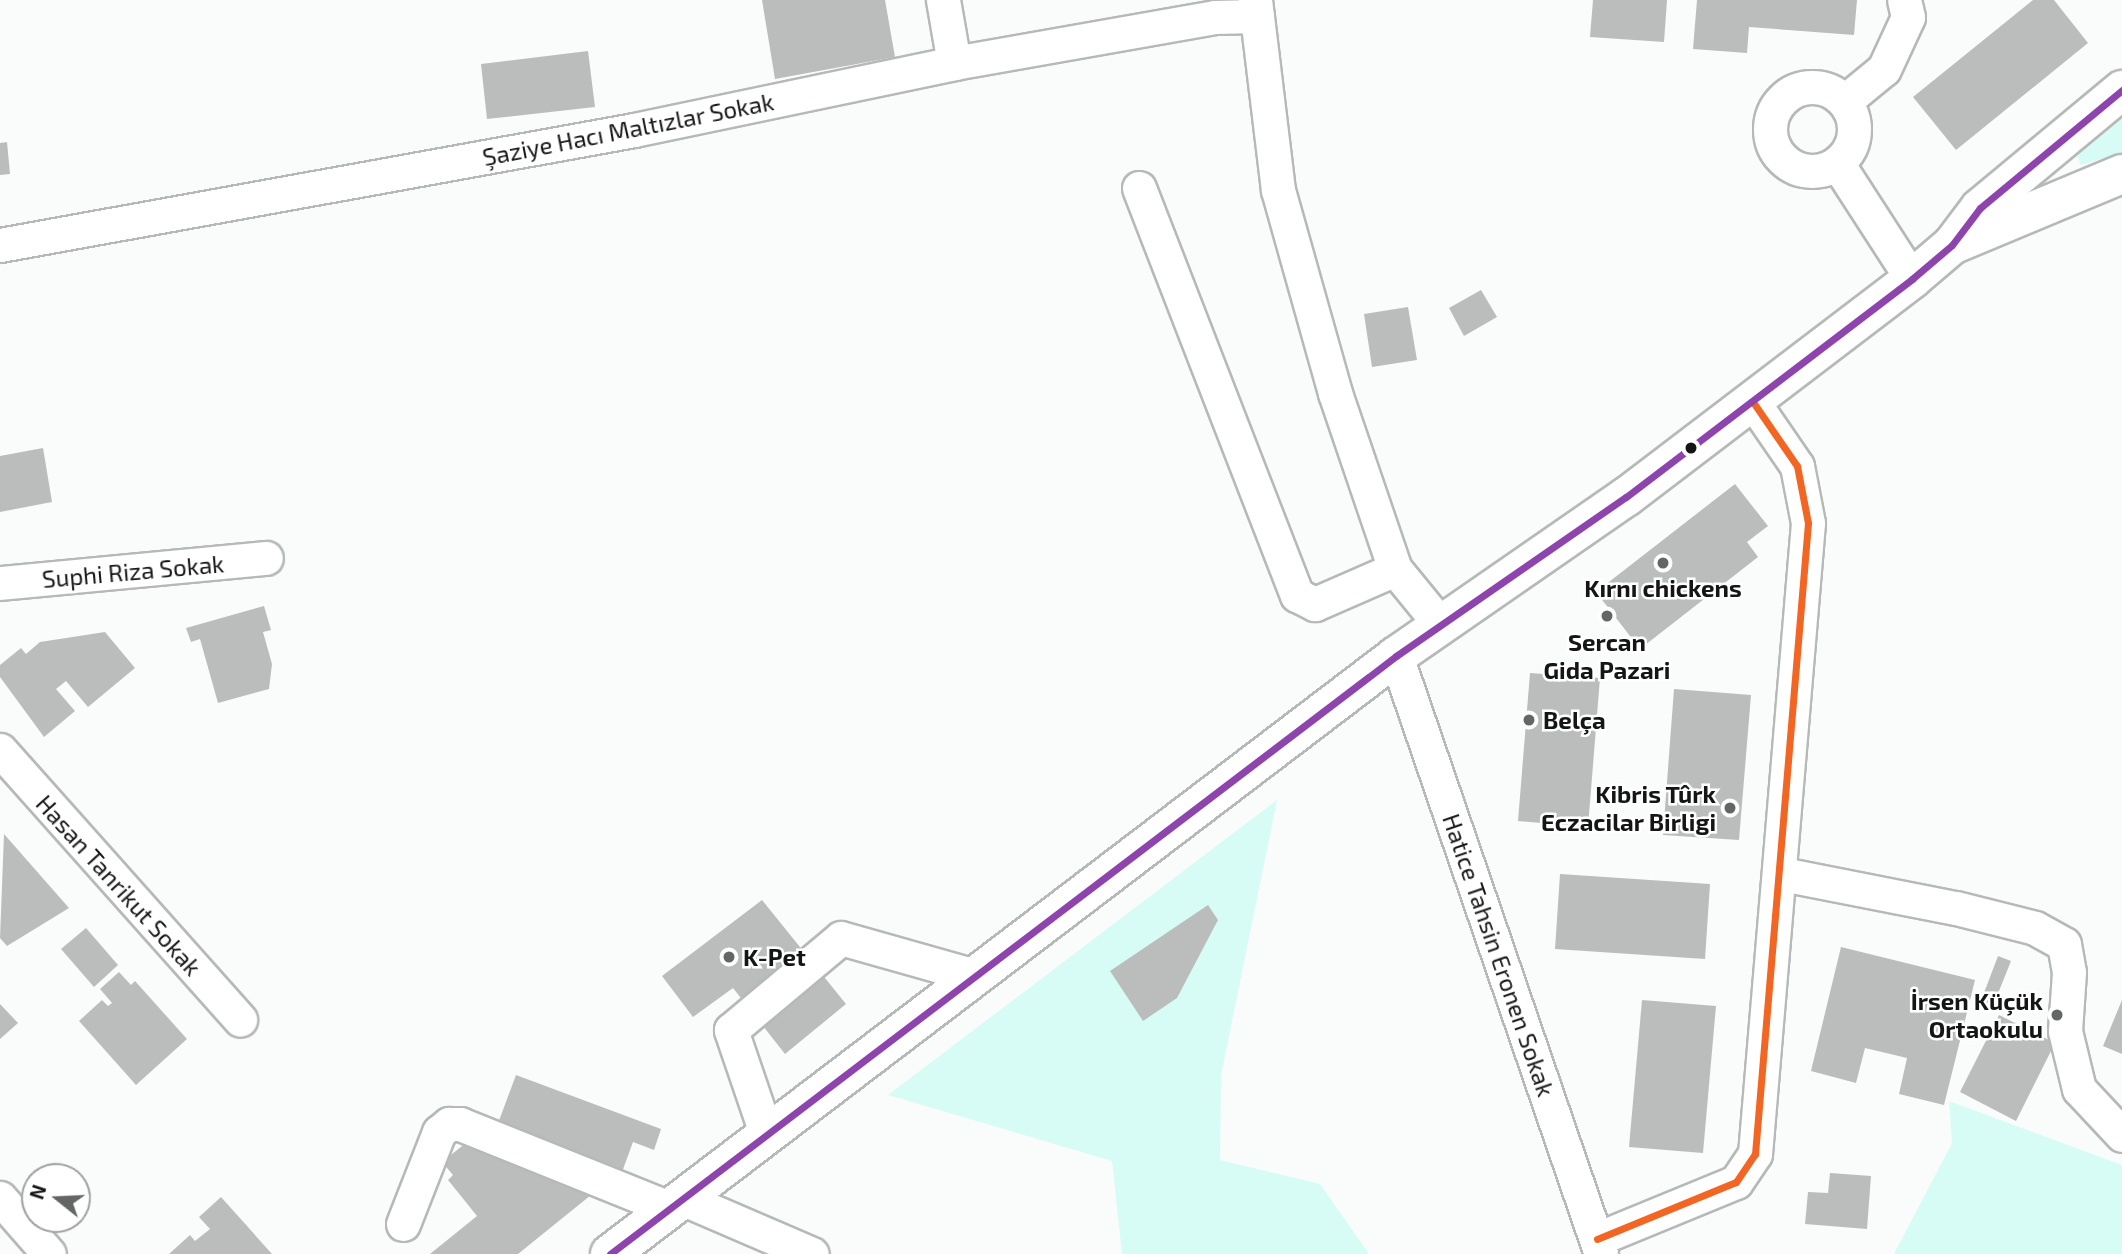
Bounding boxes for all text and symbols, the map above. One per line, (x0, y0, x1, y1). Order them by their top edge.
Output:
street label: Şaziye Hacı Maltızlar Sokak (480, 87, 776, 171)
unlabelled marker (1684, 441, 1698, 455)
street label: Suphi Riza Sokak (41, 549, 225, 593)
marker: Kırnı chickens (1655, 555, 1671, 571)
place label: Kırnı chickens (1584, 574, 1742, 602)
marker: Sercan Gida Pazari (1599, 608, 1615, 624)
place label: Sercan Gida Pazari (1544, 628, 1670, 684)
place label: Belça (1543, 706, 1606, 734)
marker: Belça (1521, 712, 1537, 728)
place label: Kibris Tûrk Eczacilar Birligi (1541, 780, 1716, 836)
street label: Hasan Tanrikut Sokak (30, 789, 208, 981)
marker: Kibris Tûrk Eczacilar Birligi (1722, 800, 1738, 816)
street label: Hatice Tahsin Eronen Sokak (1437, 810, 1561, 1100)
place label: K-Pet (743, 943, 806, 971)
marker: K-Pet (721, 949, 737, 965)
place label: İrsen Küçük Ortaokulu (1911, 987, 2043, 1043)
marker: İrsen Küçük Ortaokulu (2049, 1007, 2065, 1023)
north arrow (21, 1163, 91, 1233)
text: N (24, 1182, 51, 1202)

